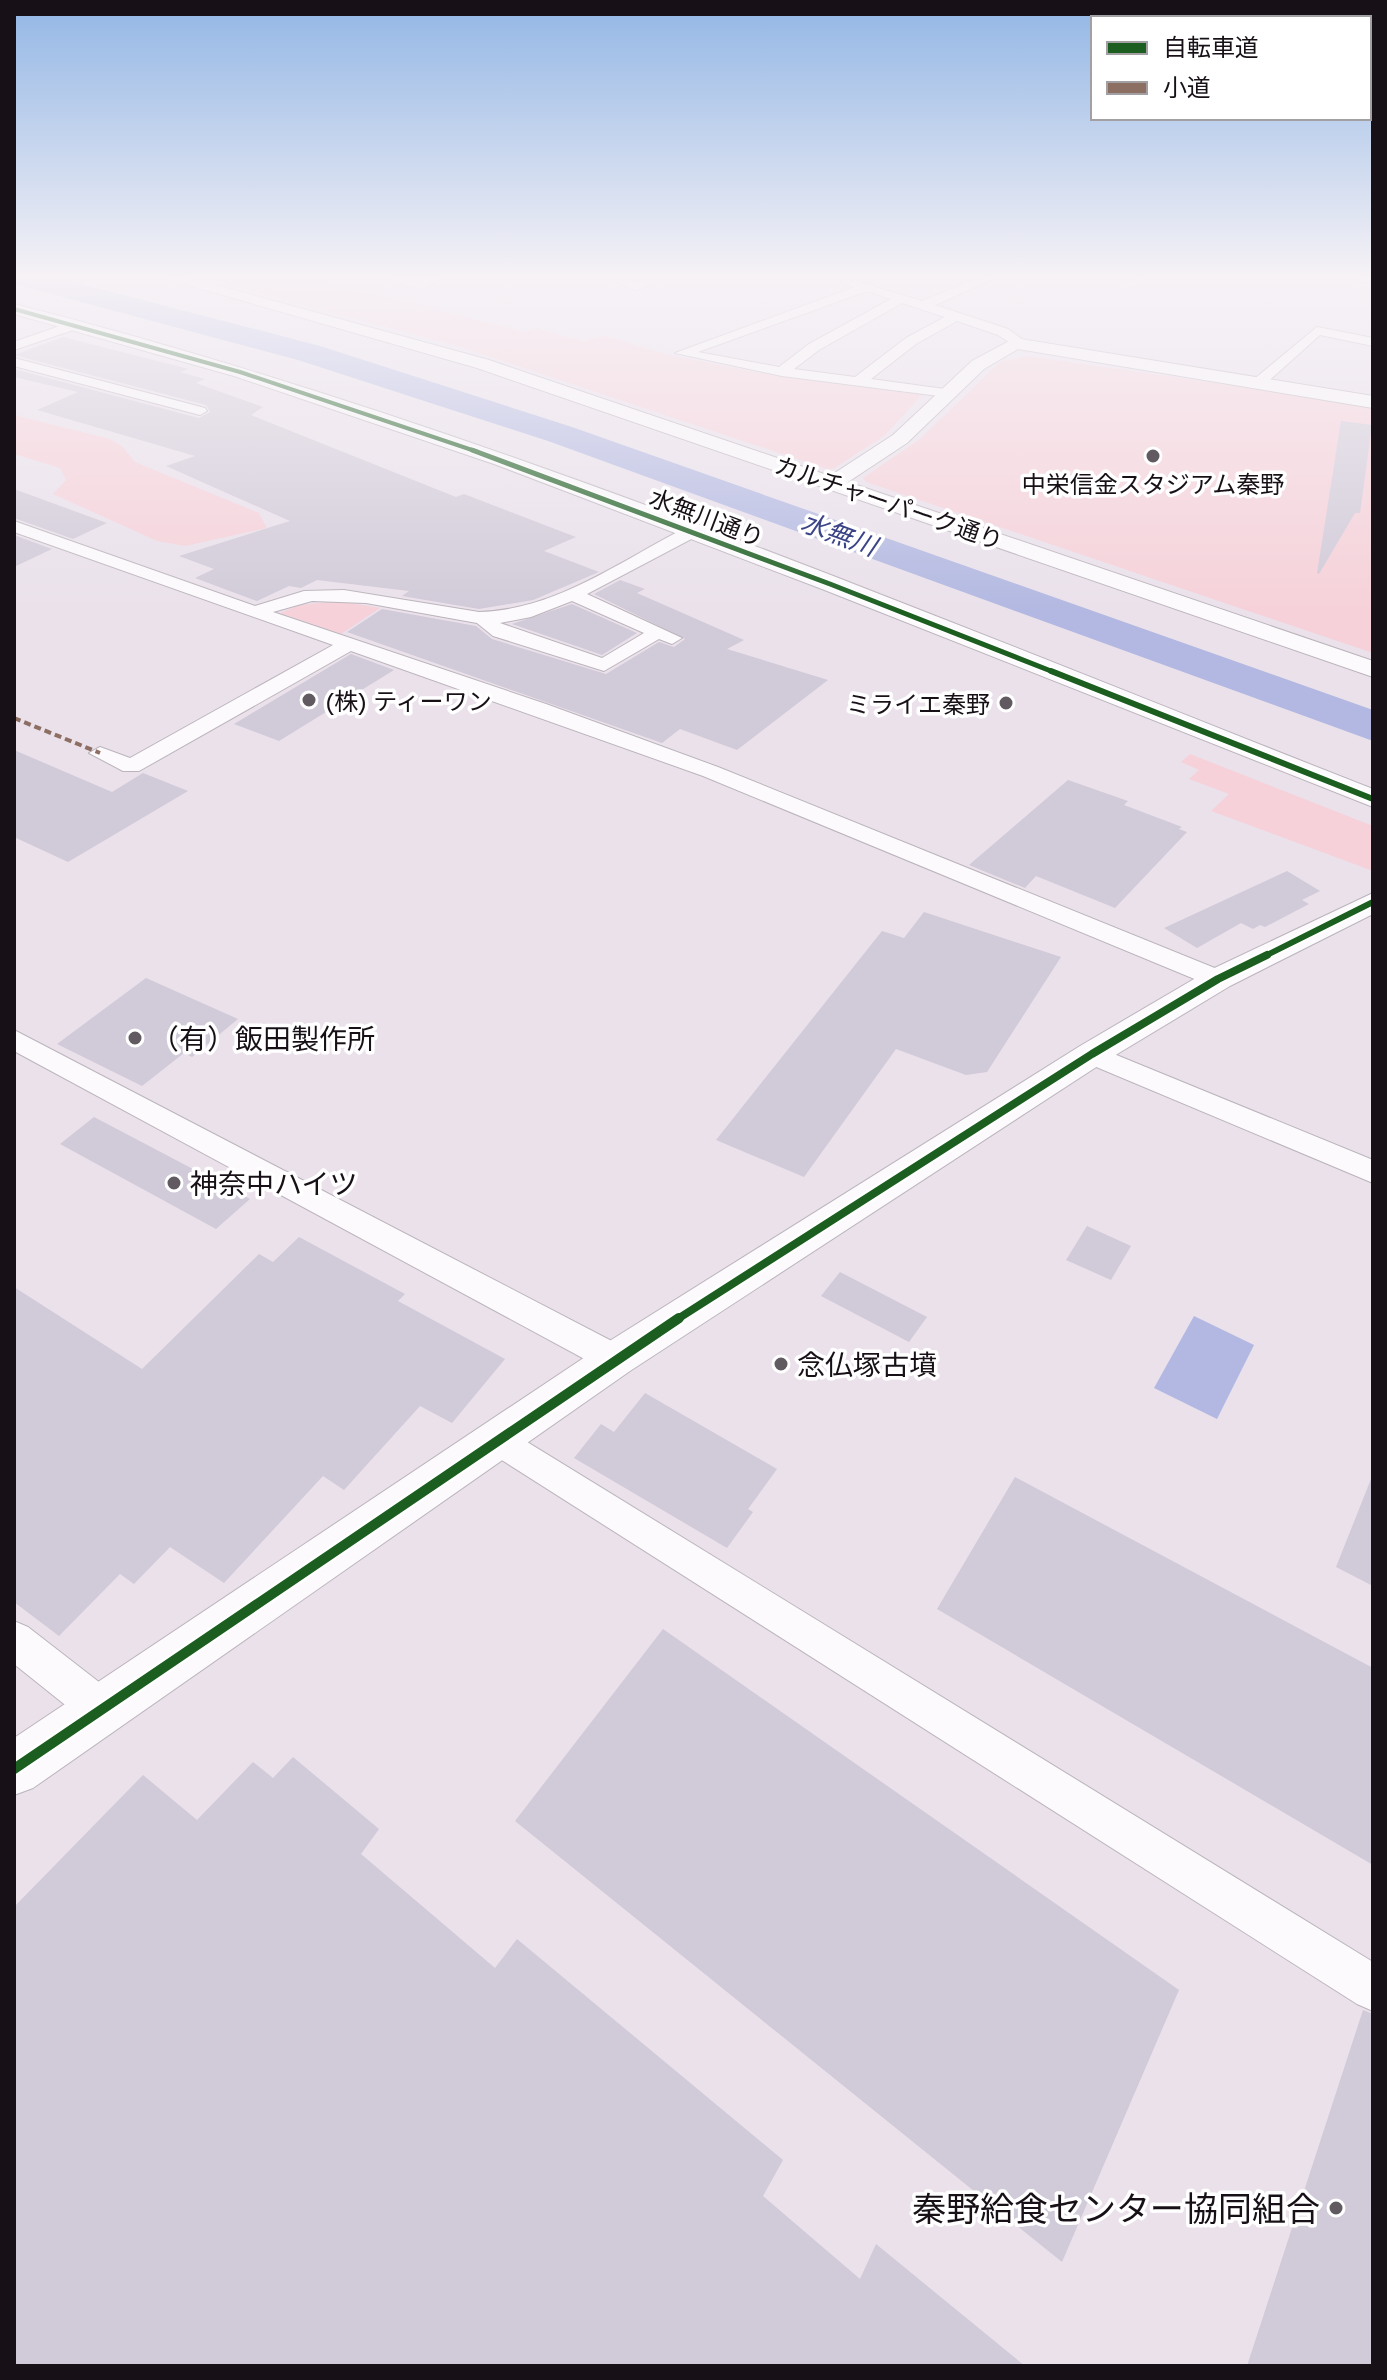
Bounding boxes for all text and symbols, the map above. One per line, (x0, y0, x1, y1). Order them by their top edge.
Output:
legend (1091, 16, 1371, 120)
text: 自転車道 (1163, 32, 1259, 61)
text: 小道 (1163, 72, 1211, 101)
marker: 中栄信金スタジアム秦野 (1144, 447, 1162, 465)
street label: カルチャーパーク通り (771, 449, 1007, 555)
place label: 中栄信金スタジアム秦野 (1022, 469, 1284, 498)
street label: 水無川通り (646, 482, 768, 552)
water label: 水無川 (797, 506, 884, 563)
place label: (株) ティーワン (325, 686, 492, 715)
place label: ミライエ秦野 (846, 689, 990, 718)
marker: (株) ティーワン (300, 691, 318, 709)
marker: ミライエ秦野 (997, 694, 1015, 712)
place label: （有）飯田製作所 (151, 1022, 375, 1055)
marker: （有）飯田製作所 (126, 1029, 144, 1047)
place label: 神奈中ハイツ (190, 1167, 357, 1200)
marker: 神奈中ハイツ (165, 1174, 183, 1192)
place label: 念仏塚古墳 (797, 1348, 937, 1381)
marker: 念仏塚古墳 (772, 1355, 790, 1373)
place label: 秦野給食センター協同組合 (912, 2188, 1320, 2228)
marker: 秦野給食センター協同組合 (1327, 2199, 1345, 2217)

